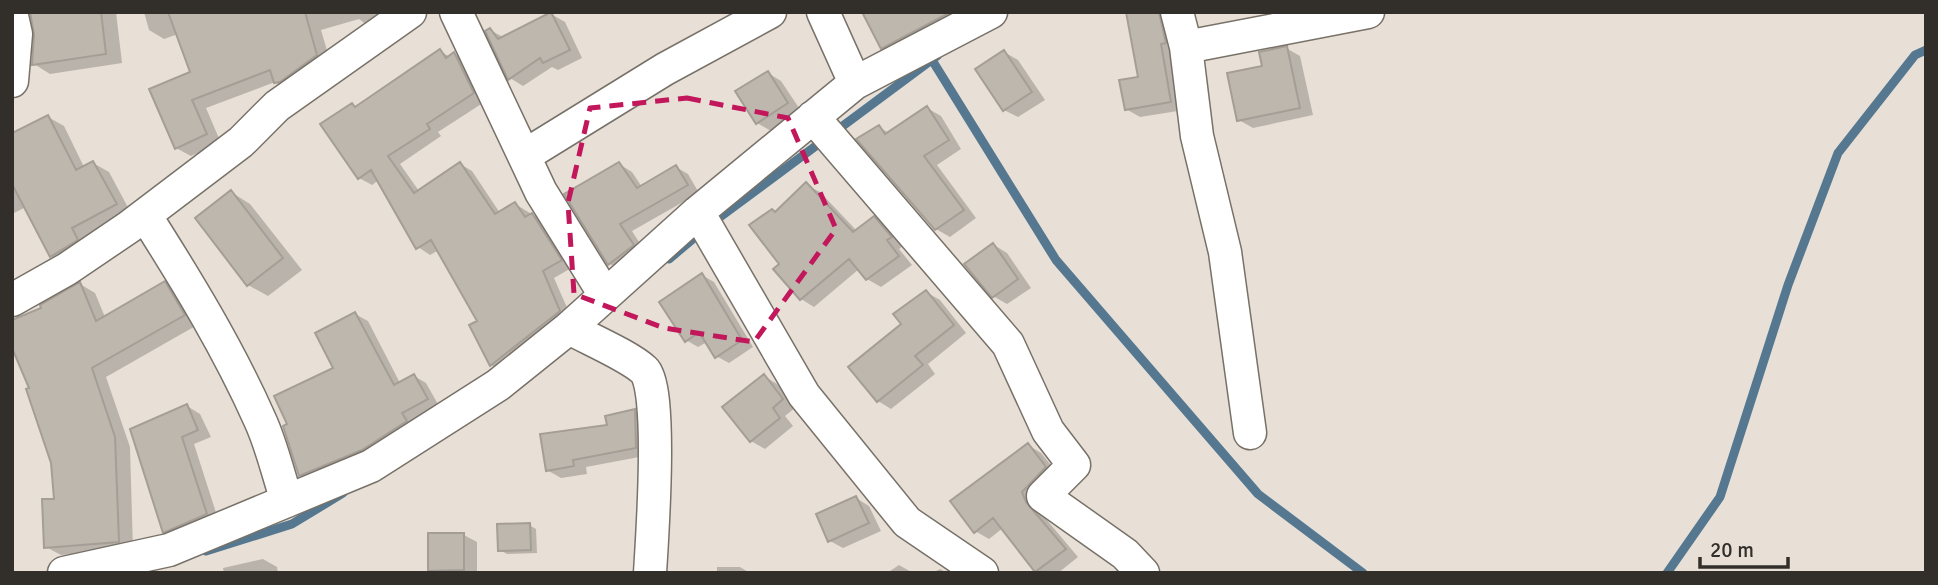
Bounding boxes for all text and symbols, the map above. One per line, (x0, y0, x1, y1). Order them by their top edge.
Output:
scale bar (1700, 526, 1787, 570)
text: 20 m (1710, 537, 1754, 563)

